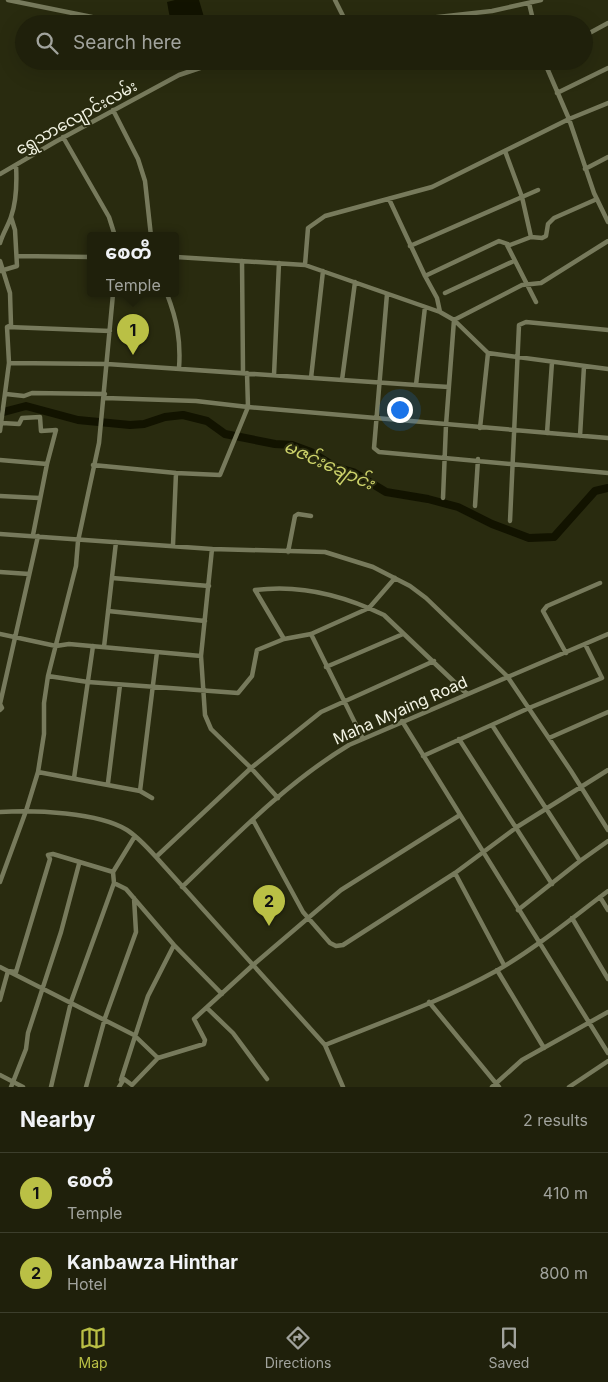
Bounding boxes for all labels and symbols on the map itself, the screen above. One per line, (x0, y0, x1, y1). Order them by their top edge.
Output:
street label: ရွှေသာလျောင်းလမ်း (11, 74, 142, 162)
pin: 1 (117, 314, 149, 355)
your location (387, 397, 413, 423)
water label: မဇင်းချောင်း (279, 434, 380, 499)
street label: Maha Myaing Road (330, 671, 470, 749)
pin: 2 (253, 885, 285, 926)

